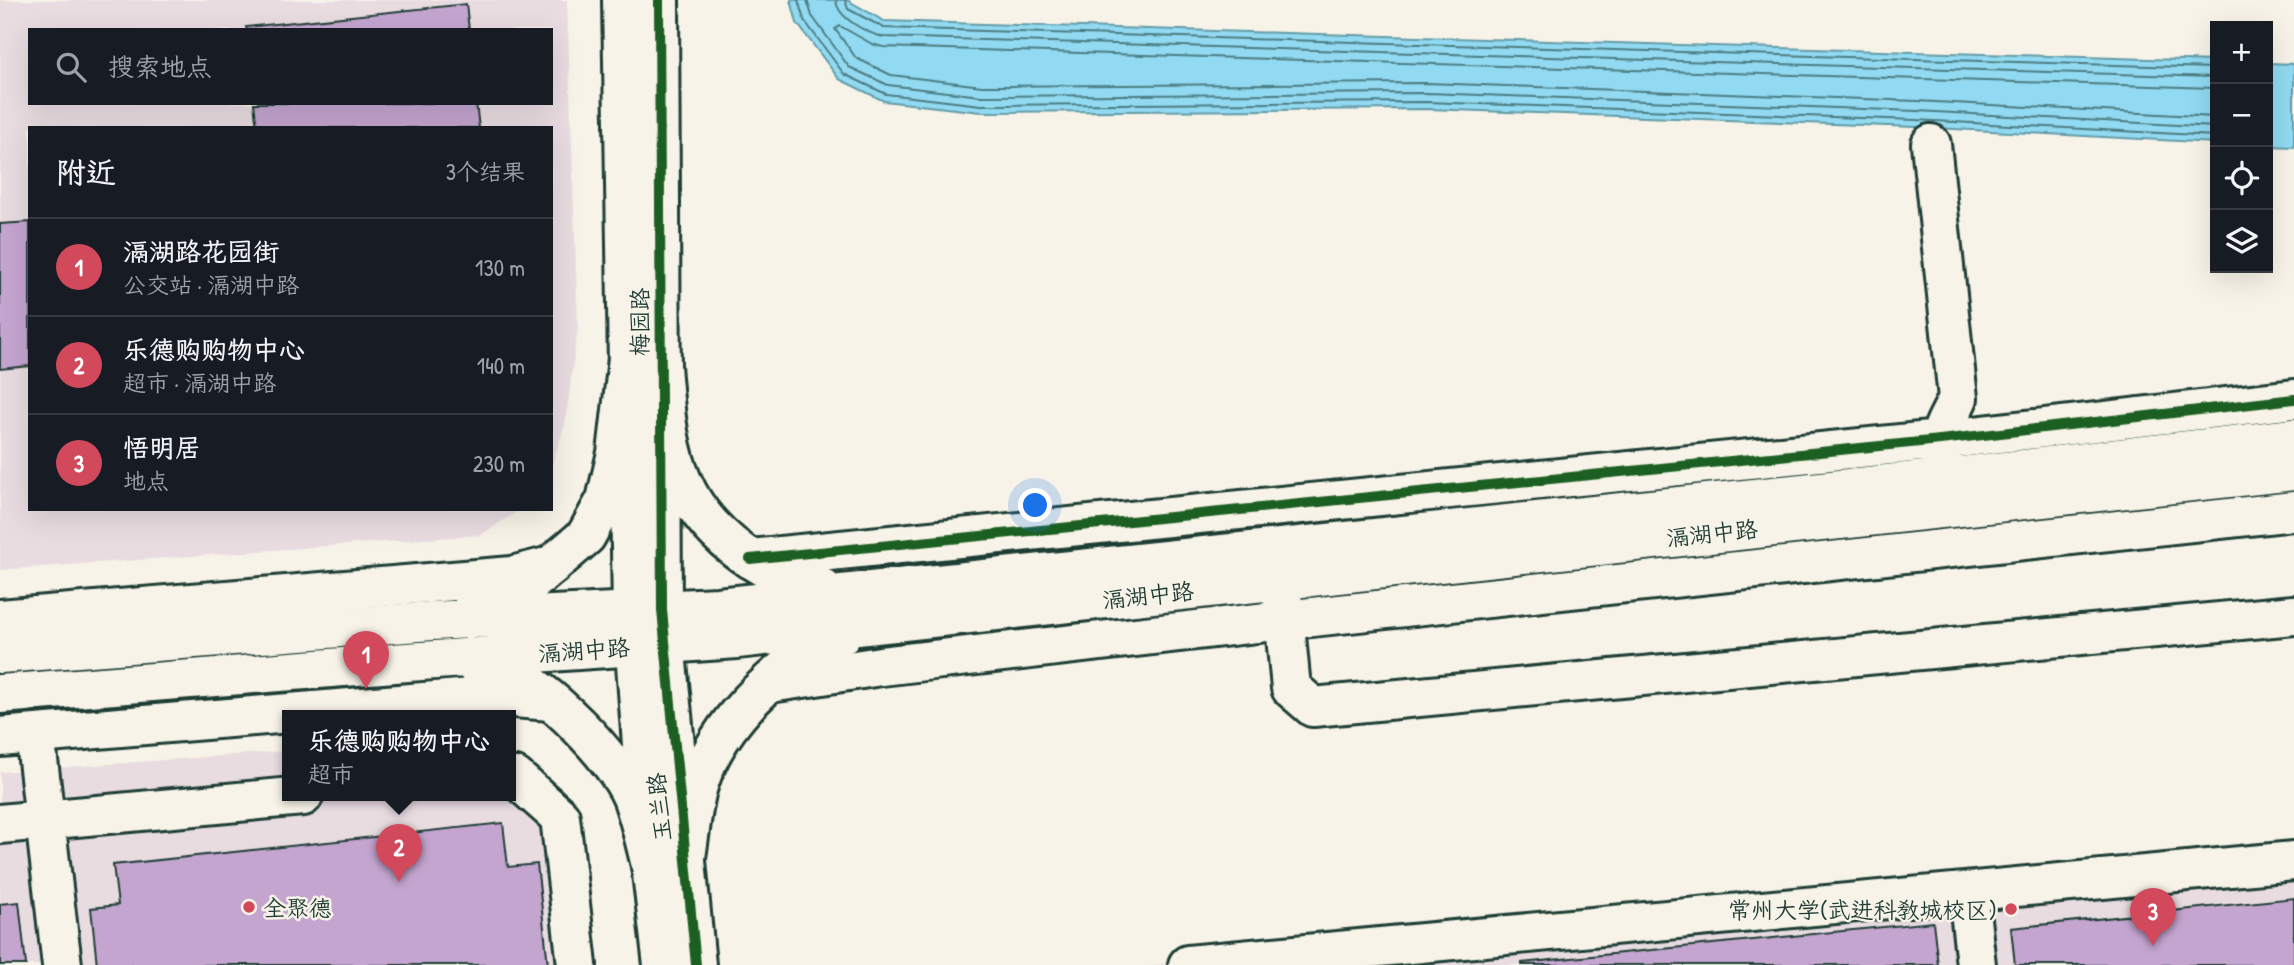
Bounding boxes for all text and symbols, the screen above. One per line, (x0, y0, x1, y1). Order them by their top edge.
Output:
map controls (2210, 21, 2273, 273)
button: + (2210, 21, 2273, 84)
search box (28, 28, 553, 105)
icon: search (52, 48, 90, 86)
text: 搜索地点 (108, 49, 212, 84)
button: − (2210, 84, 2273, 147)
button: locate (2210, 147, 2273, 210)
text: 附近 (56, 152, 116, 192)
text: 3个结果 (446, 156, 525, 187)
button: layers (2210, 210, 2273, 273)
text: 滆湖路花园街 (123, 234, 279, 269)
text: 1 (75, 252, 83, 283)
text: 130 m (475, 252, 525, 283)
text: 公交站 · 滆湖中路 (123, 269, 299, 300)
street label: 梅园路 (624, 288, 655, 357)
text: 乐德购购物中心 (123, 332, 305, 367)
text: 2 (74, 350, 84, 381)
text: 140 m (477, 350, 525, 381)
text: 超市 · 滆湖中路 (123, 367, 276, 398)
text: 悟明居 (123, 430, 201, 465)
text: 3 (74, 448, 84, 479)
text: 230 m (473, 448, 525, 479)
text: 地点 (123, 465, 169, 496)
your location (1018, 488, 1052, 522)
street label: 滆湖中路 (1665, 513, 1759, 553)
street label: 滆湖中路 (1101, 575, 1195, 615)
pin: 1 (343, 631, 389, 689)
street label: 滆湖中路 (537, 631, 631, 669)
popup (282, 710, 516, 801)
text: 乐德购购物中心 (308, 723, 490, 758)
text: 超市 (308, 758, 354, 789)
street label: 玉兰路 (640, 771, 678, 843)
pin: 2 (376, 824, 422, 882)
pin: 3 (2130, 888, 2176, 946)
place label: 全聚德 (263, 892, 332, 923)
place label: 常州大学(武进科教城校区) (1728, 894, 1997, 925)
marker: 全聚德 (241, 899, 257, 915)
marker: 常州大学(武进科教城校区) (2003, 901, 2019, 917)

